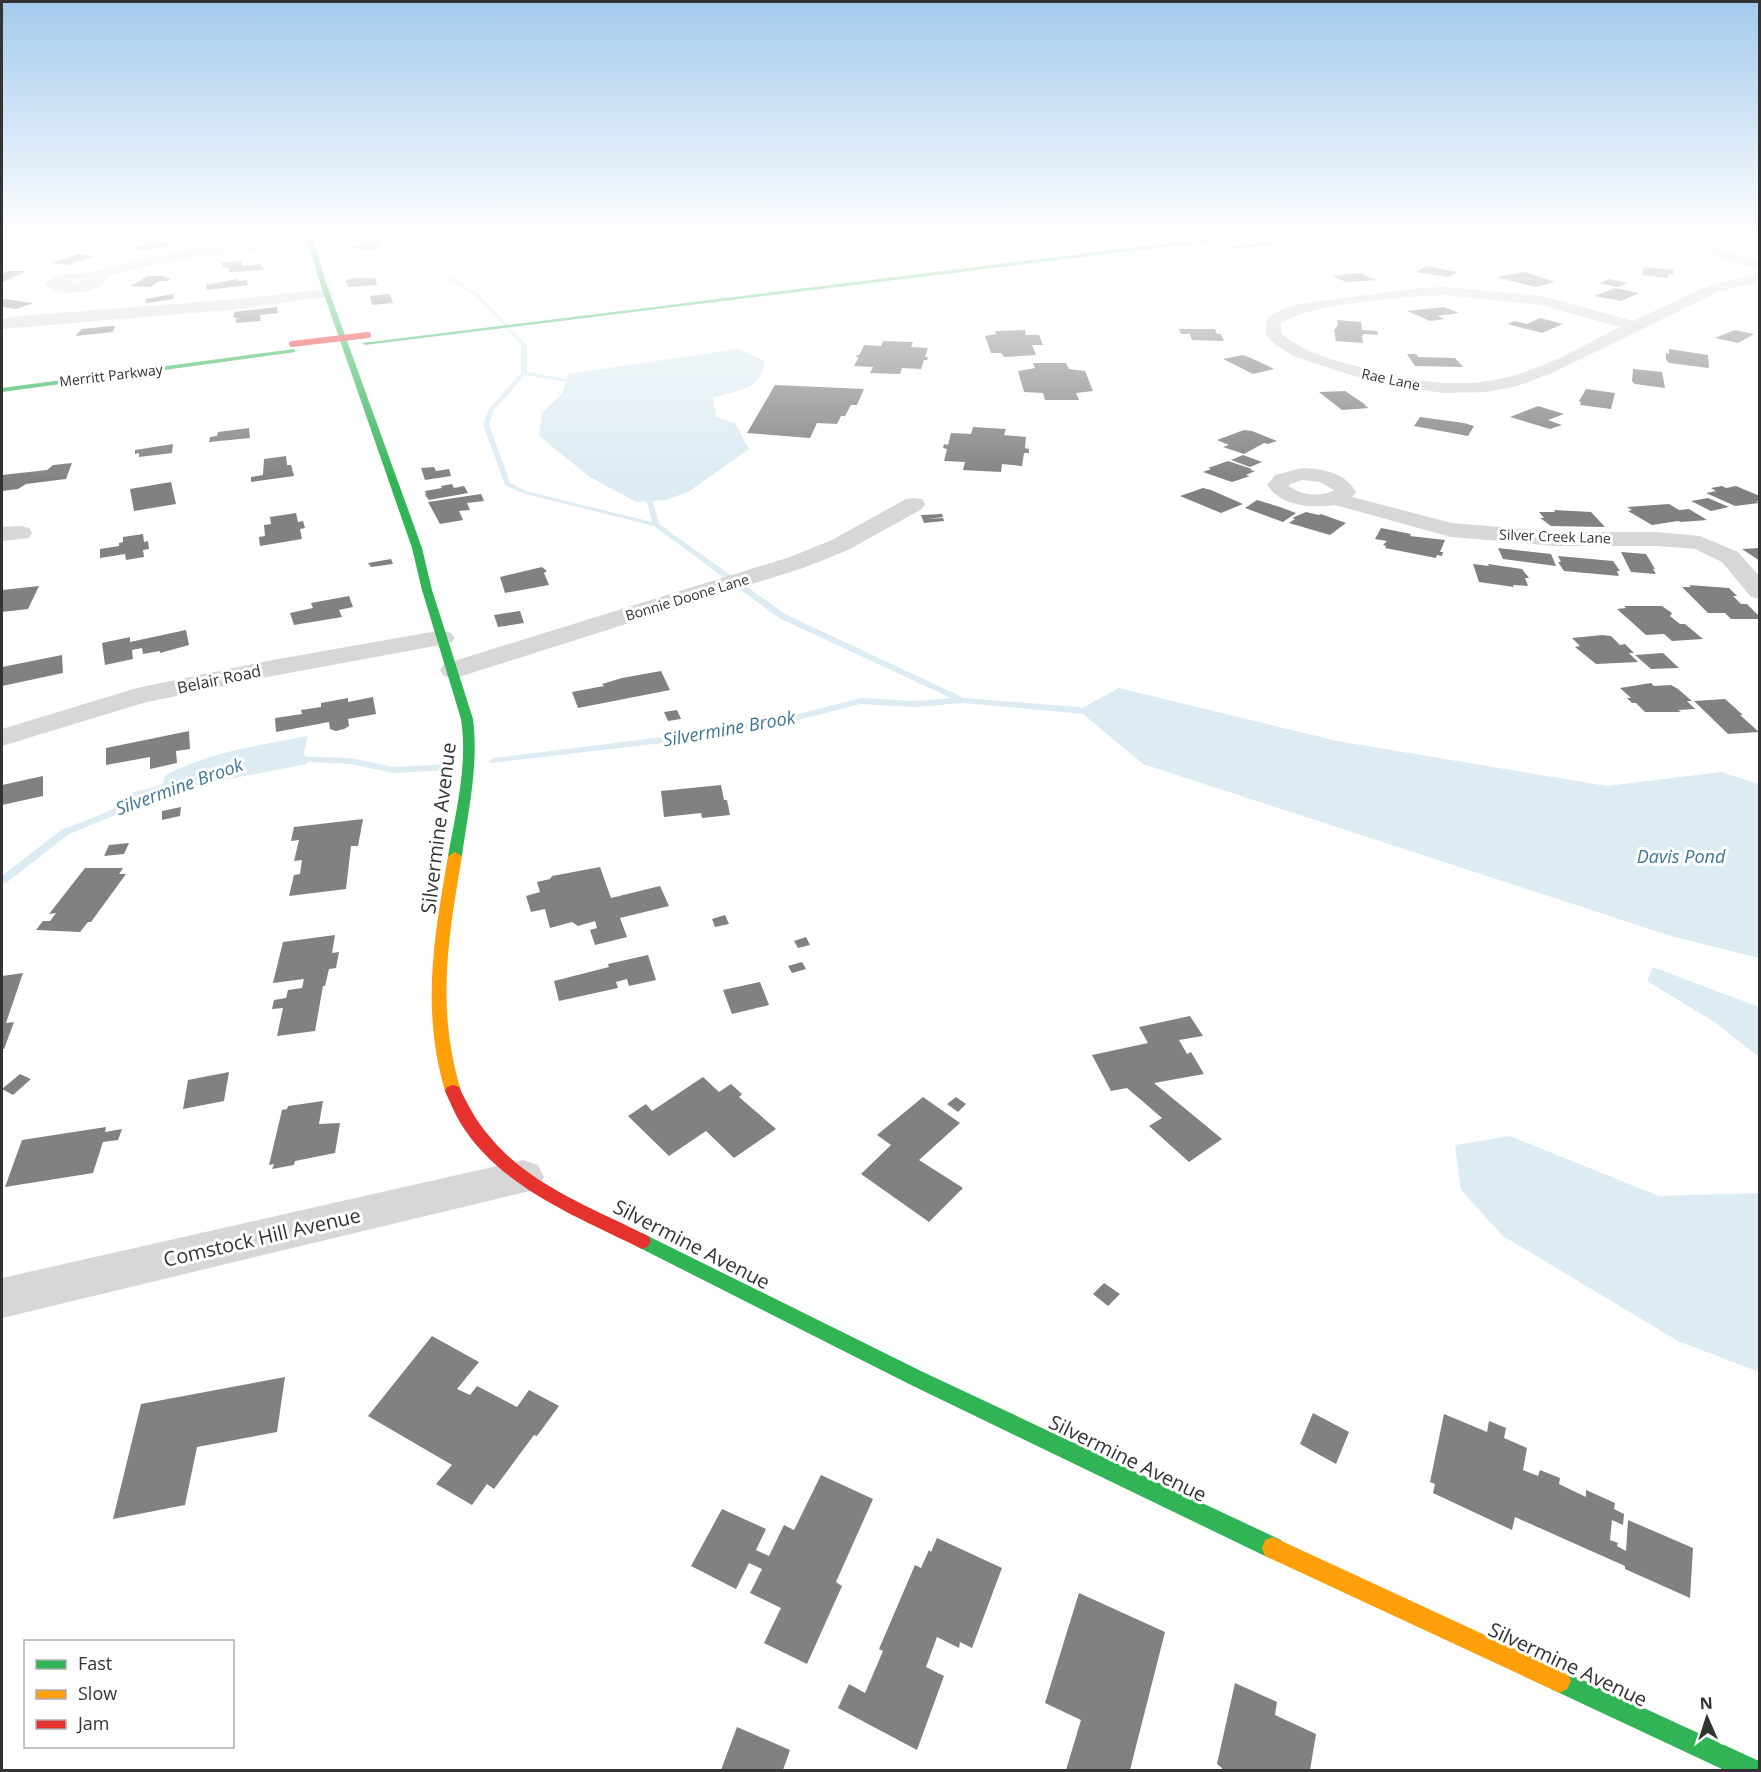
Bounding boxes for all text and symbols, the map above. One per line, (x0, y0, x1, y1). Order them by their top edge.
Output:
street label: Merritt Parkway (58, 359, 165, 391)
street label: Rae Lane (1360, 364, 1422, 395)
street label: Silver Creek Lane (1499, 525, 1611, 547)
street label: Bonnie Doone Lane (623, 569, 751, 625)
street label: Belair Road (175, 659, 263, 699)
water label: Silvermine Brook (661, 704, 798, 751)
street label: Silvermine Avenue (414, 741, 462, 915)
water label: Silvermine Brook (112, 751, 247, 820)
water label: Davis Pond (1637, 844, 1726, 868)
street label: Silvermine Avenue (609, 1193, 775, 1295)
street label: Comstock Hill Avenue (161, 1201, 363, 1273)
street label: Silvermine Avenue (1045, 1408, 1211, 1508)
street label: Silvermine Avenue (1484, 1615, 1652, 1713)
legend (24, 1640, 234, 1748)
text: Fast (78, 1651, 112, 1675)
text: Slow (78, 1681, 117, 1705)
north arrow (1677, 1688, 1737, 1748)
text: N (1699, 1692, 1713, 1714)
text: Jam (76, 1711, 110, 1735)

